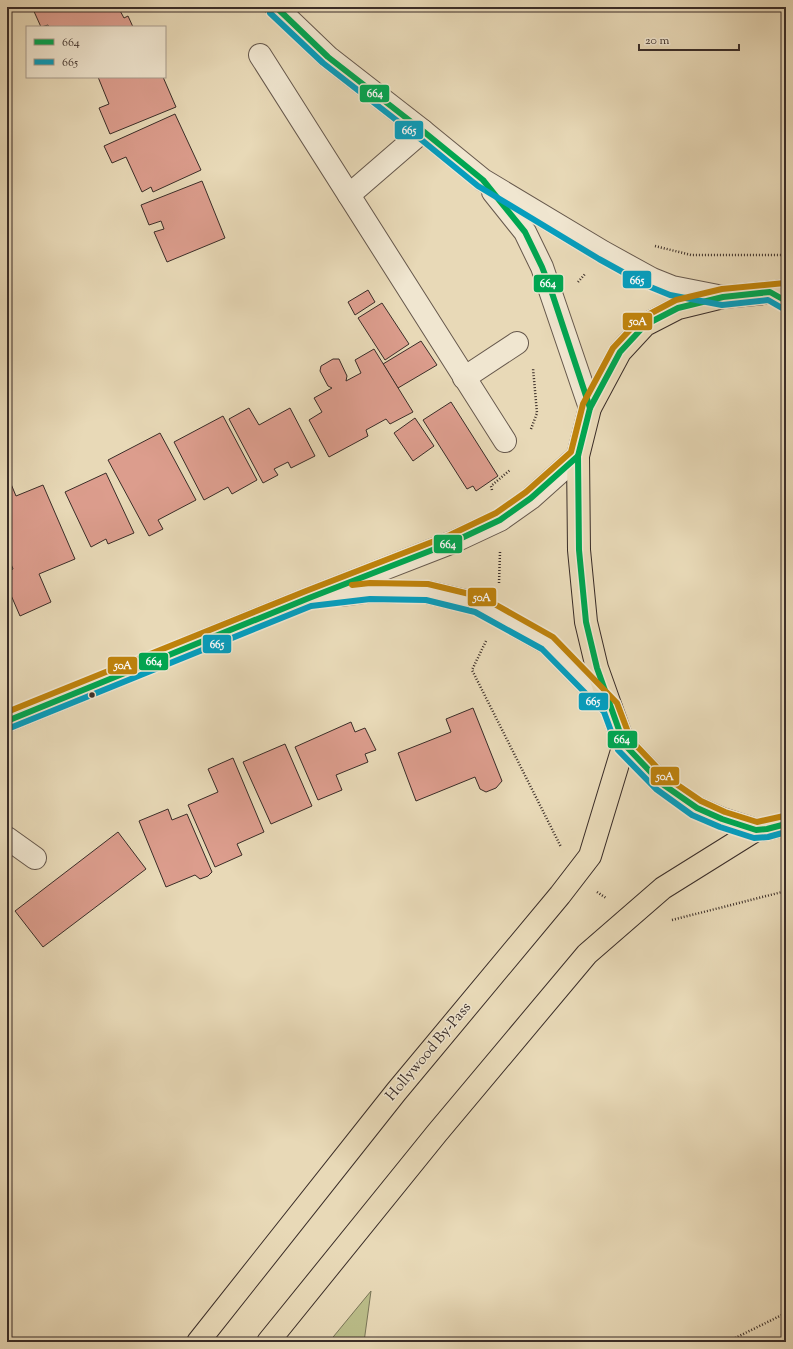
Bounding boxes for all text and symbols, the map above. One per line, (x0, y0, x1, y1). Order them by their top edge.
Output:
legend (26, 26, 166, 78)
scale bar (639, 26, 739, 52)
text: 20 m (645, 32, 670, 50)
text: 664 (62, 34, 80, 52)
text: 665 (62, 54, 78, 72)
line badge: 664 (359, 84, 390, 103)
text: 664 (367, 86, 384, 102)
line badge: 665 (394, 120, 424, 140)
text: 665 (402, 123, 417, 139)
line badge: 665 (622, 270, 652, 289)
text: 665 (630, 273, 645, 289)
line badge: 664 (533, 274, 564, 293)
text: 664 (540, 276, 557, 292)
line badge: 50A (622, 312, 653, 331)
text: 50A (628, 314, 647, 330)
line badge: 664 (433, 534, 463, 554)
text: 664 (440, 537, 457, 553)
line badge: 50A (467, 587, 497, 607)
text: 50A (472, 590, 491, 606)
line badge: 665 (202, 634, 232, 654)
text: 665 (210, 637, 225, 653)
line badge: 664 (138, 652, 169, 671)
text: 664 (146, 654, 163, 670)
line badge: 50A (107, 656, 138, 675)
text: 50A (113, 658, 132, 674)
unlabelled marker (87, 690, 97, 700)
line badge: 665 (578, 692, 609, 711)
text: 665 (586, 694, 601, 710)
line badge: 664 (607, 730, 638, 749)
text: 664 (614, 732, 631, 748)
line badge: 50A (650, 766, 680, 786)
text: 50A (655, 769, 674, 785)
street label: Hollywood By-Pass (381, 998, 477, 1106)

